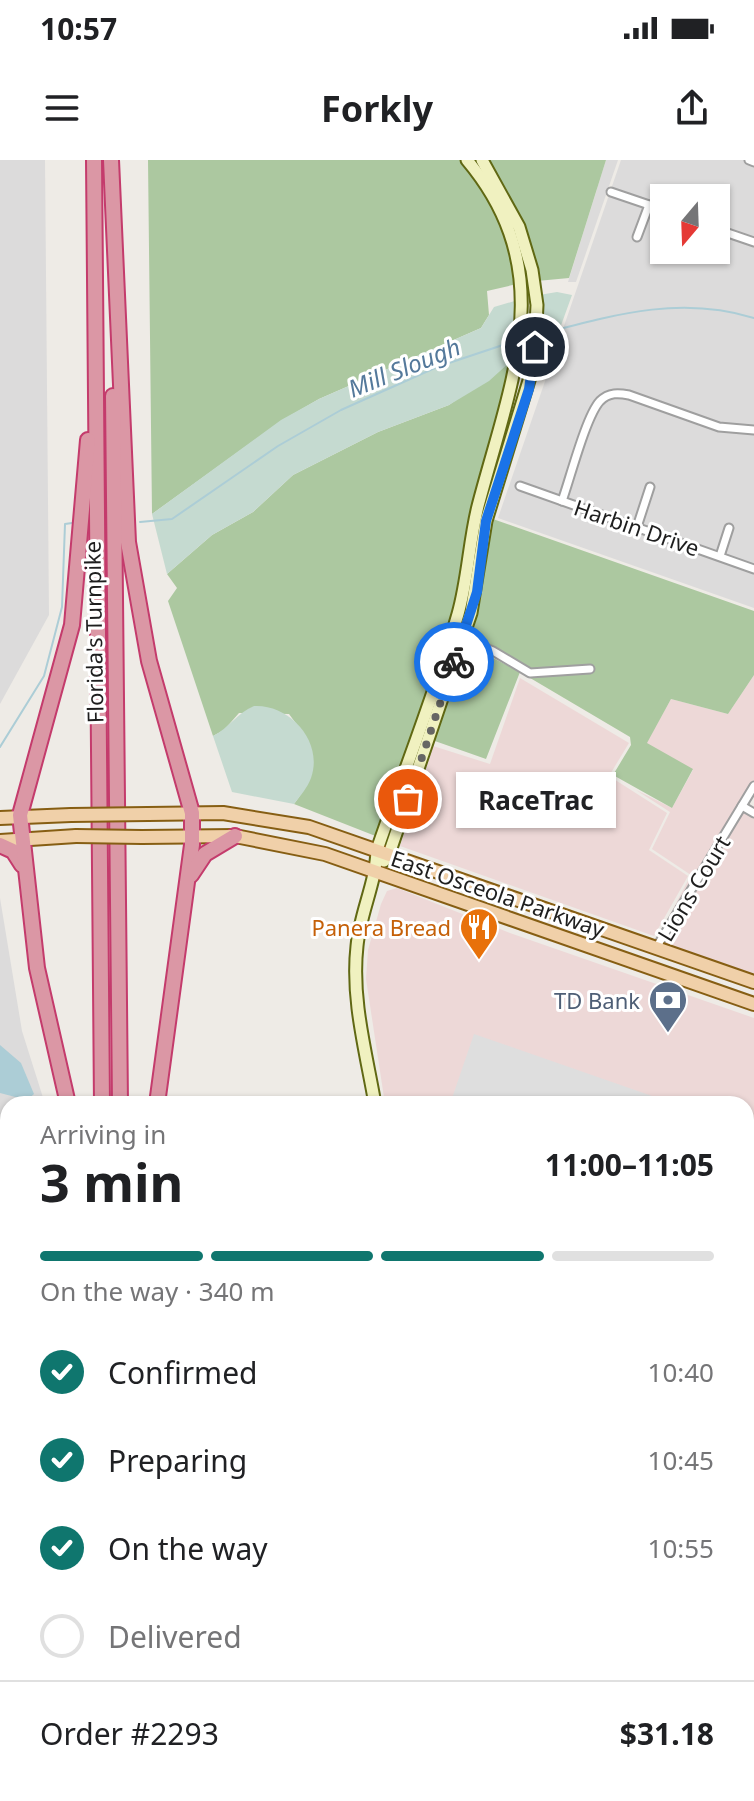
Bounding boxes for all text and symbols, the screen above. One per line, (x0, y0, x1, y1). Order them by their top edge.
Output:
text: 10:57 (40, 8, 117, 49)
text: Forkly (321, 84, 433, 133)
icon: menu (40, 86, 84, 130)
icon: share (670, 86, 714, 130)
north arrow (650, 184, 730, 264)
map controls (650, 184, 730, 264)
pin (501, 313, 569, 381)
icon: home (513, 325, 557, 369)
water label: Mill Slough (343, 330, 465, 404)
street label: Harbin Drive (570, 492, 704, 562)
street label: Florida's Turnpike (76, 541, 110, 723)
courier (414, 622, 494, 702)
icon: bike (432, 640, 476, 684)
pin (374, 765, 442, 833)
callout: RaceTrac (456, 771, 616, 827)
icon: bag (386, 777, 430, 821)
text: RaceTrac (478, 782, 594, 818)
street label: Lions Court (650, 830, 736, 946)
street label: East Osceola Parkway (387, 842, 609, 944)
restaurant icon: Panera Bread (458, 906, 500, 961)
place label: Panera Bread (311, 912, 451, 942)
bank icon: TD Bank (647, 979, 689, 1034)
place label: TD Bank (554, 985, 640, 1015)
text: Arriving in (40, 1116, 166, 1152)
text: 11:00–11:05 (545, 1144, 714, 1185)
text: 3 min (40, 1146, 183, 1217)
text: On the way · 340 m (40, 1273, 274, 1309)
icon: check (40, 1350, 84, 1394)
text: Confirmed (108, 1352, 258, 1393)
text: 10:40 (648, 1354, 714, 1390)
icon: check (40, 1438, 84, 1482)
text: Preparing (108, 1440, 247, 1481)
text: 10:45 (648, 1442, 714, 1478)
icon: check (40, 1526, 84, 1570)
text: On the way (108, 1528, 268, 1569)
text: 10:55 (648, 1530, 714, 1566)
text: Delivered (108, 1616, 242, 1657)
text: Order #2293 (40, 1713, 219, 1754)
text: $31.18 (620, 1713, 714, 1754)

